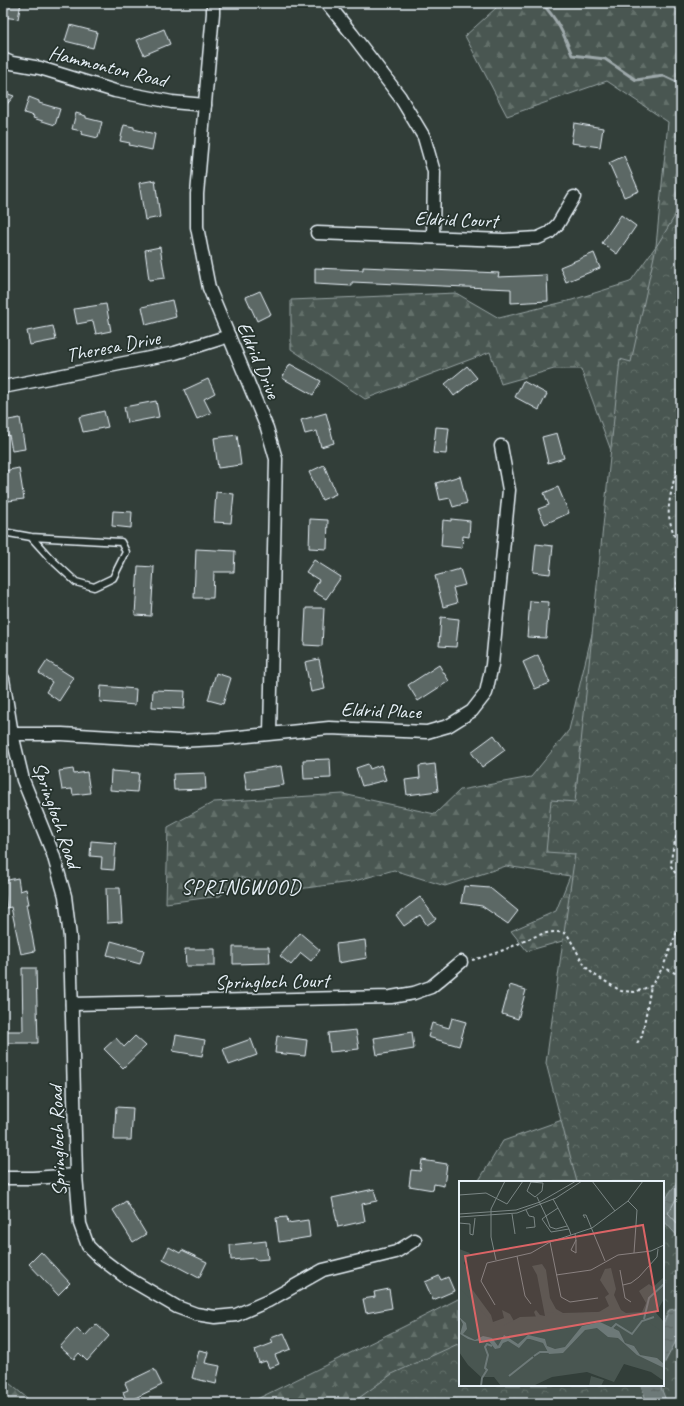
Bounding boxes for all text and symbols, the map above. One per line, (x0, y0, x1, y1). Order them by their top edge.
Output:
street label: Hammonton Road (46, 40, 172, 94)
street label: Eldrid Court (414, 206, 501, 234)
street label: Eldrid Drive (231, 318, 286, 404)
street label: Theresa Drive (64, 325, 163, 368)
street label: Eldrid Place (341, 697, 423, 724)
street label: Springloch Road (27, 759, 87, 874)
district label: SPRINGWOOD (181, 874, 302, 900)
street label: Springloch Court (215, 968, 333, 995)
street label: Springloch Road (43, 1082, 72, 1197)
inset map (459, 1181, 664, 1386)

